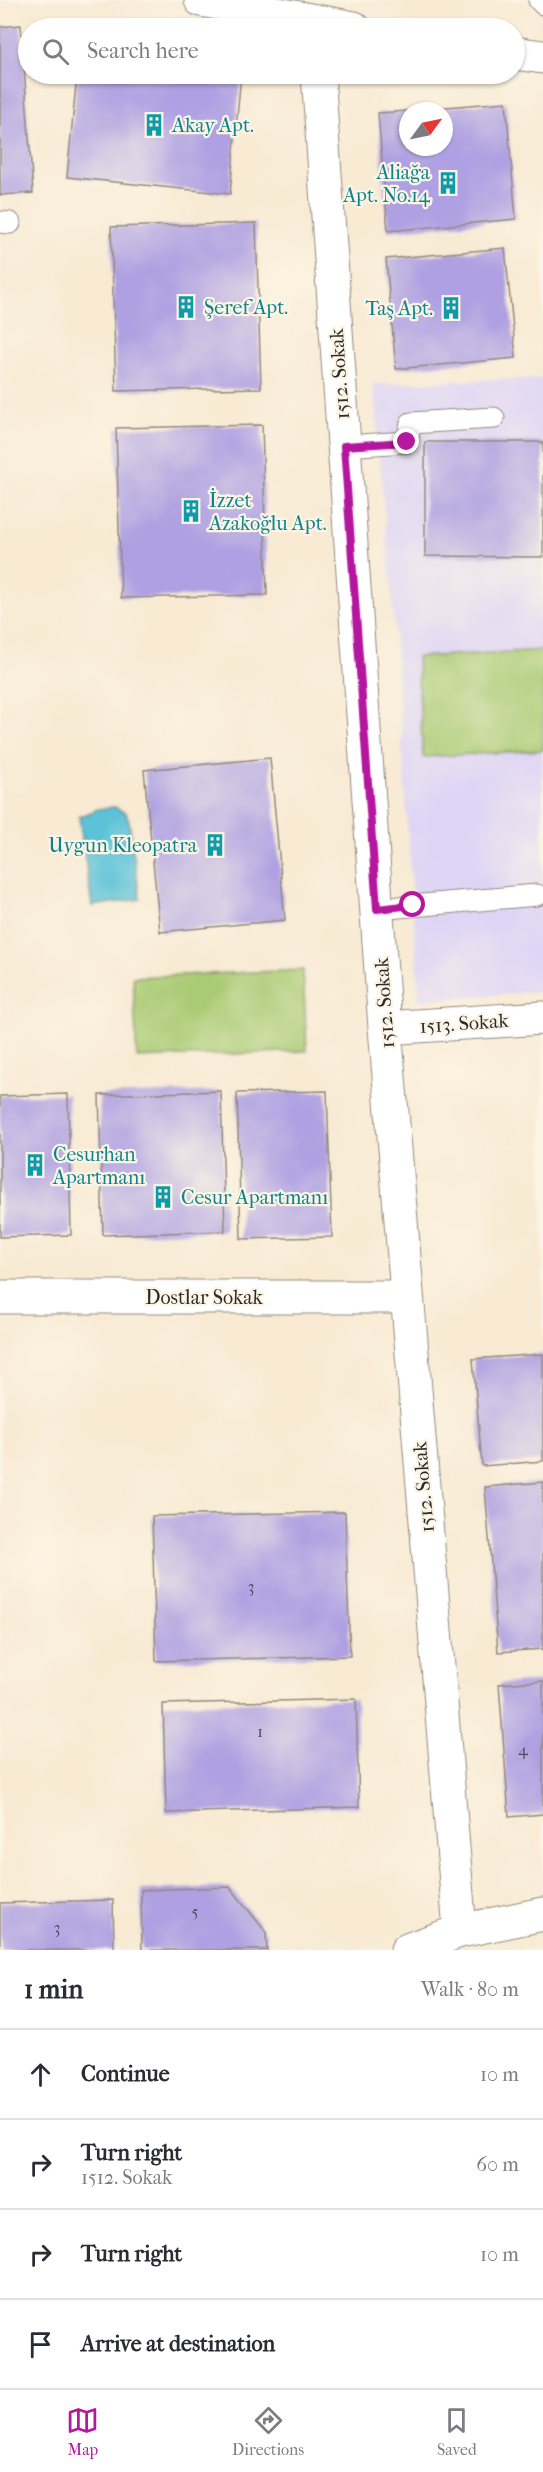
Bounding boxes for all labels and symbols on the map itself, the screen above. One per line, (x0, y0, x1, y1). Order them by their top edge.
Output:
north arrow (399, 102, 453, 156)
building icon: Akay Apt. (141, 112, 167, 138)
place label: Akay Apt. (171, 114, 254, 137)
place label: Aliağa Apt. No.14 (342, 161, 431, 207)
building icon: Aliağa Apt. No.14 (435, 170, 461, 196)
building icon: Şeref Apt. (173, 294, 199, 320)
building icon: Taş Apt. (438, 295, 464, 321)
place label: Şeref Apt. (204, 296, 288, 319)
place label: Taş Apt. (365, 297, 433, 320)
street label: 1512. Sokak (325, 327, 354, 420)
route end (393, 428, 419, 454)
place label: İzzet Azakoğlu Apt. (208, 488, 327, 535)
building icon: İzzet Azakoğlu Apt. (178, 498, 204, 524)
building icon: Uygun Kleopatra (202, 832, 228, 858)
place label: Uygun Kleopatra (48, 834, 198, 857)
route start (399, 891, 425, 917)
street label: 1512. Sokak (370, 956, 399, 1049)
street label: 1513. Sokak (419, 1009, 510, 1038)
place label: Cesurhan Apartmanı (52, 1143, 145, 1189)
building icon: Cesurhan Apartmanı (22, 1152, 48, 1178)
building icon: Cesur Apartmanı (150, 1184, 176, 1210)
place label: Cesur Apartmanı (181, 1186, 328, 1209)
street label: Dostlar Sokak (145, 1286, 264, 1309)
street label: 1512. Sokak (408, 1440, 439, 1533)
house number: 3 (248, 1577, 254, 1596)
house number: 1 (257, 1722, 263, 1741)
house number: 4 (518, 1740, 528, 1759)
house number: 5 (192, 1902, 199, 1921)
house number: 3 (54, 1918, 60, 1937)

